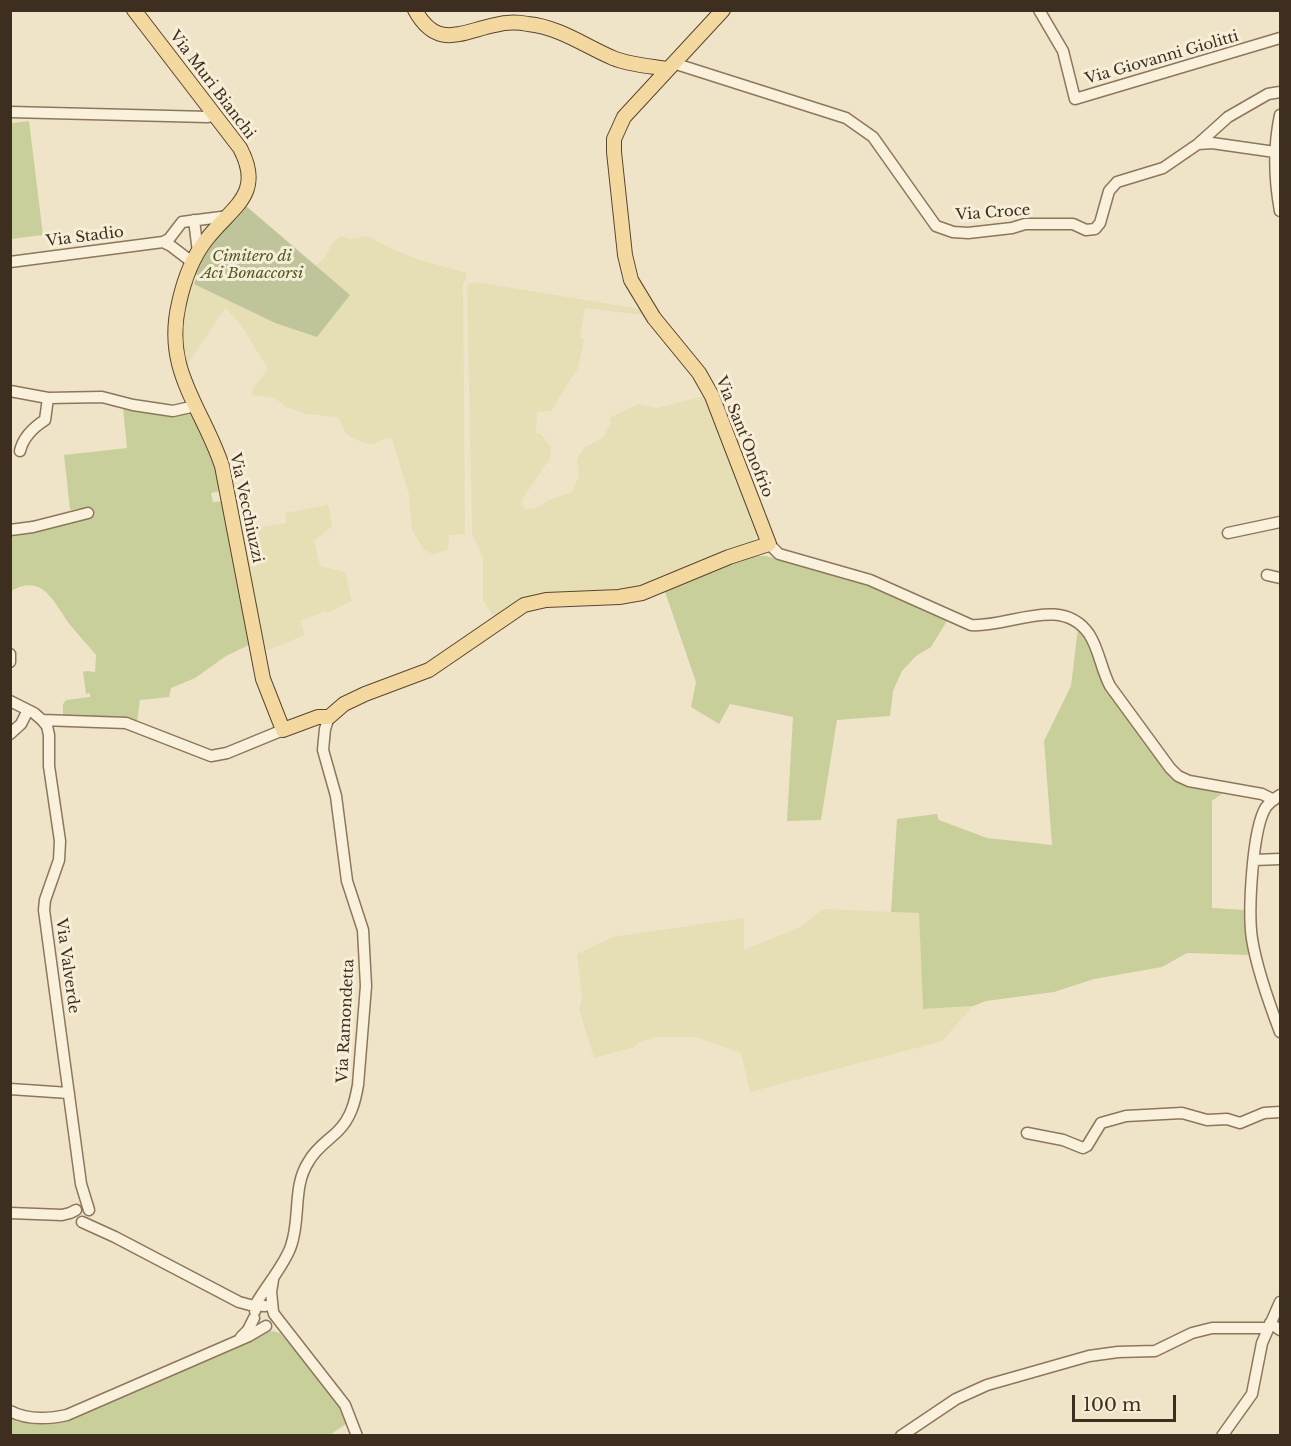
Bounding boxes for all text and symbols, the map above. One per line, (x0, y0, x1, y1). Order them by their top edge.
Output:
street label: Via Muri Bianchi (165, 27, 259, 143)
street label: Via Giovanni Giolitti (1083, 27, 1241, 89)
street label: Via Croce (955, 201, 1031, 225)
street label: Via Stadio (45, 223, 125, 251)
park label: Cimitero di Aci Bonaccorsi (201, 248, 303, 283)
street label: Via Sant'Onofrio (711, 374, 777, 500)
street label: Via Vecchiuzzi (226, 451, 266, 565)
street label: Via Valverde (51, 917, 83, 1015)
street label: Via Ramondetta (334, 959, 358, 1083)
scale bar (1075, 1383, 1178, 1421)
text: 100 m (1083, 1394, 1141, 1416)

